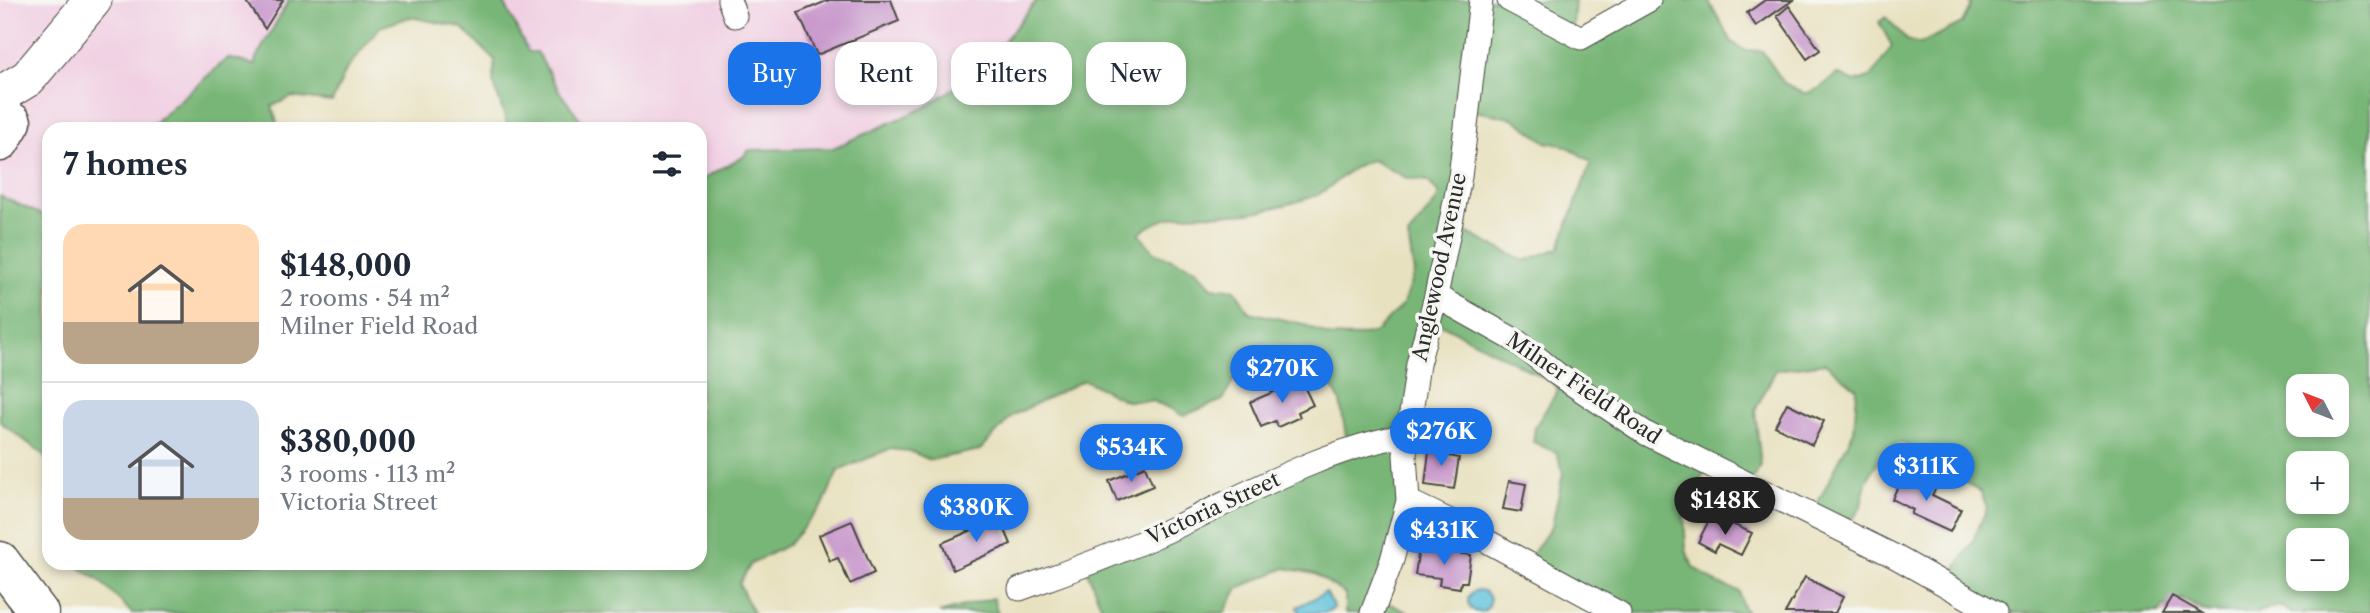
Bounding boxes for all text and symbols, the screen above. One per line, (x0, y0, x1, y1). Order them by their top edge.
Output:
chip: Buy (728, 42, 821, 105)
chip: Rent (835, 42, 937, 105)
chip: Filters (951, 42, 1072, 105)
chip: New (1086, 42, 1186, 105)
icon: filters (648, 145, 686, 183)
text: 7 homes (63, 146, 188, 183)
street label: Anglewood Avenue (1407, 170, 1471, 365)
text: $148,000 (280, 247, 412, 284)
icon: home (119, 252, 203, 336)
text: 2 rooms · 54 m² (280, 284, 450, 312)
text: Milner Field Road (280, 312, 478, 340)
street label: Milner Field Road (1502, 327, 1666, 449)
pin: $270K (1233, 346, 1331, 405)
text: $270K (1246, 354, 1318, 382)
north arrow (2286, 374, 2348, 438)
map controls (2286, 374, 2349, 591)
pin: $276K (1392, 408, 1490, 468)
text: $276K (1406, 417, 1476, 445)
text: $380,000 (280, 423, 416, 460)
pin: $534K (1082, 424, 1180, 484)
icon: home (119, 428, 203, 512)
text: $534K (1096, 433, 1166, 461)
pin: $311K (1877, 444, 1975, 503)
button: + (2286, 451, 2349, 514)
text: $311K (1894, 452, 1958, 480)
text: 3 rooms · 113 m² (280, 460, 456, 488)
street label: Victoria Street (1142, 466, 1284, 550)
pin: $148K (1676, 477, 1774, 537)
pin: $380K (927, 484, 1025, 544)
text: $148K (1690, 486, 1760, 514)
text: Victoria Street (280, 488, 438, 516)
text: $380K (939, 493, 1013, 521)
pin: $431K (1395, 508, 1493, 567)
text: $431K (1410, 516, 1478, 544)
button: − (2286, 528, 2349, 591)

